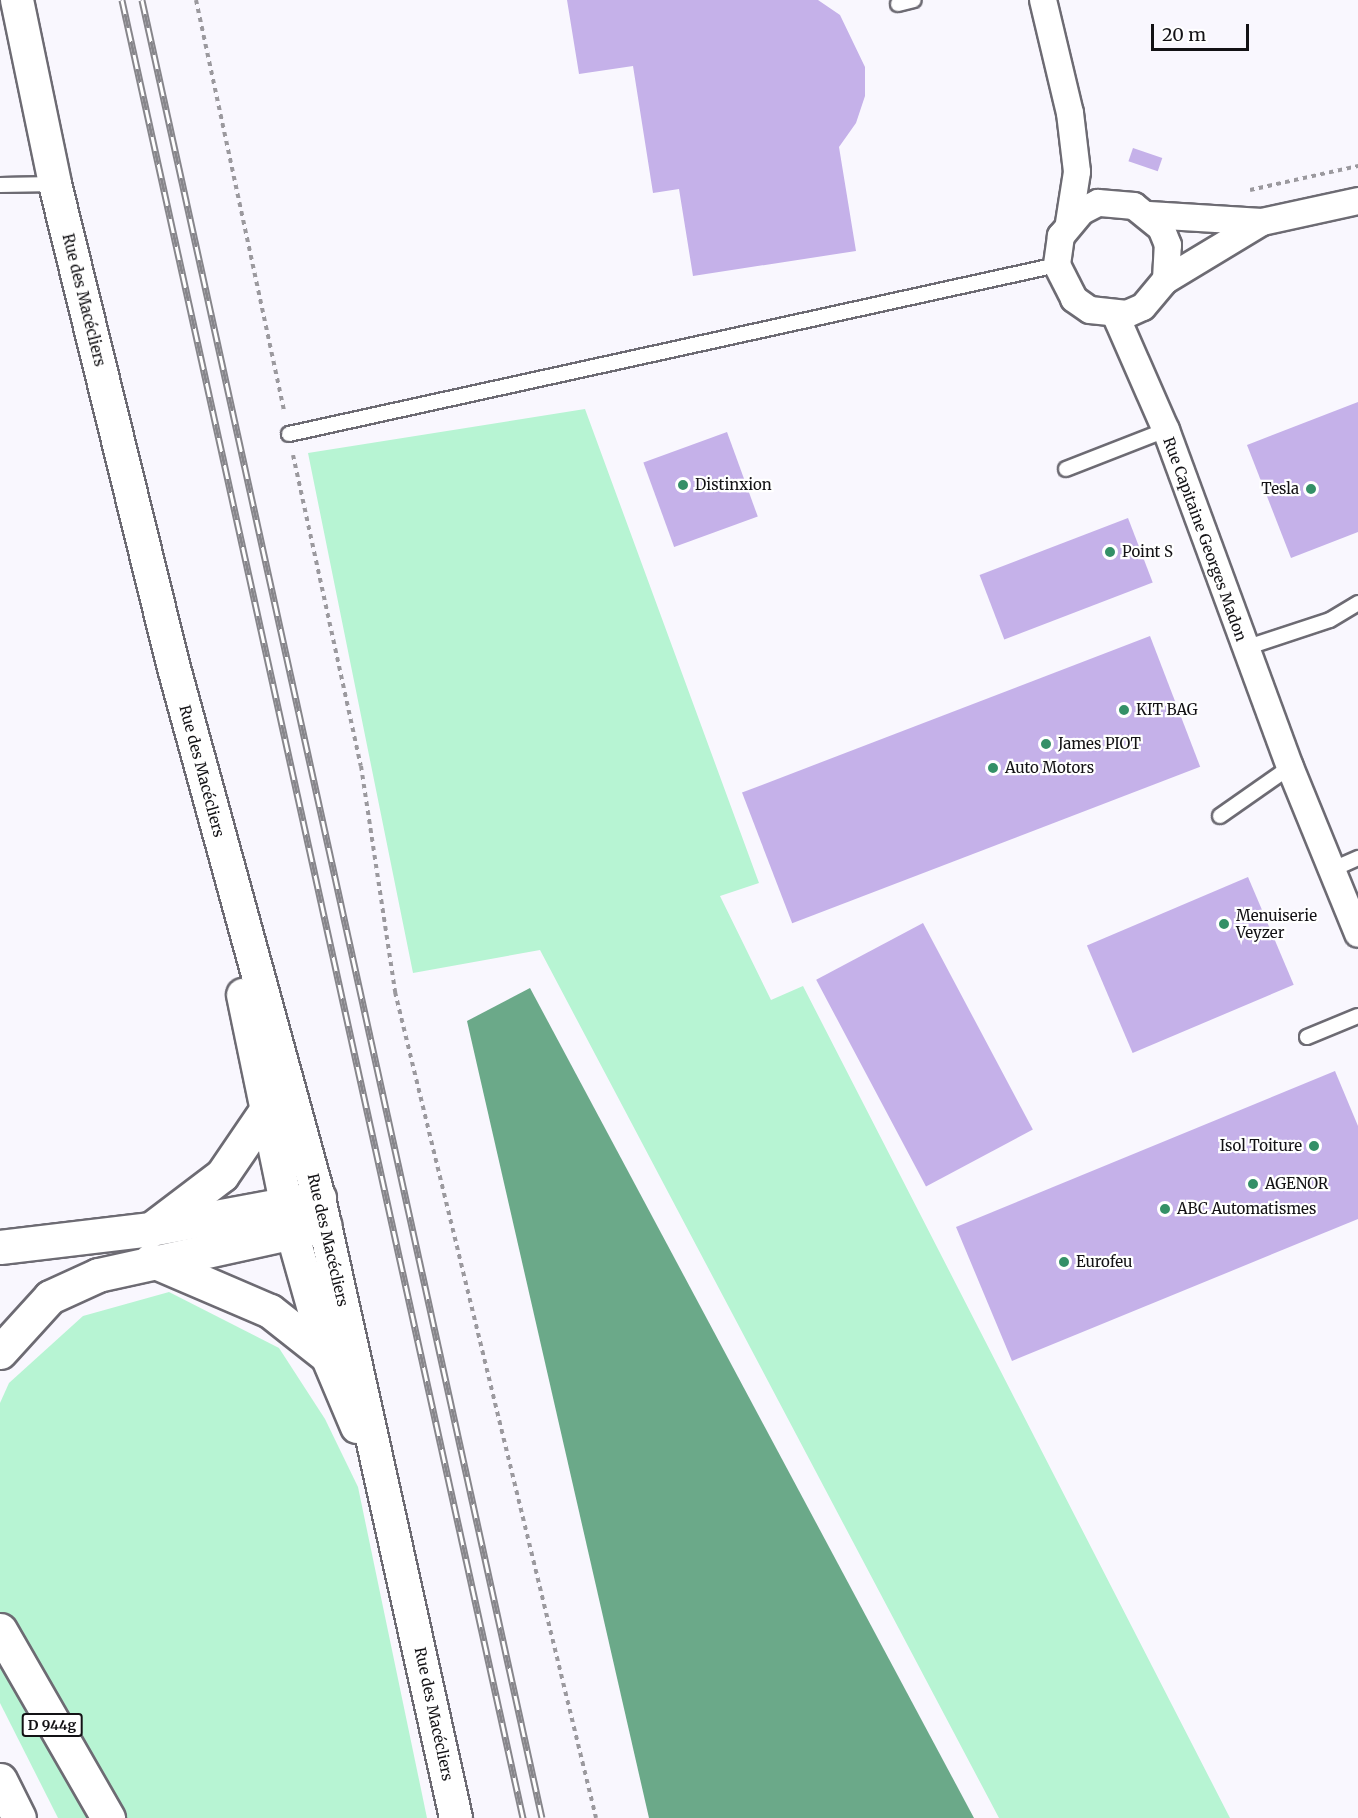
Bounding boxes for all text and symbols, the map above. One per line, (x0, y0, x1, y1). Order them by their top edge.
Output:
scale bar (1154, 12, 1252, 50)
text: 20 m (1162, 23, 1206, 46)
street label: Rue des Macécliers (59, 232, 109, 368)
street label: Rue Capitaine Georges Madon (1160, 435, 1250, 643)
place label: Distinxion (695, 476, 772, 494)
marker: Distinxion (676, 478, 690, 492)
place label: Tesla (1261, 480, 1299, 498)
marker: Tesla (1304, 482, 1318, 496)
place label: Point S (1122, 543, 1173, 561)
marker: Point S (1103, 545, 1117, 559)
place label: KIT BAG (1136, 701, 1198, 719)
street label: Rue des Macécliers (176, 703, 228, 839)
marker: KIT BAG (1117, 703, 1131, 717)
place label: James PIOT (1058, 735, 1141, 753)
marker: James PIOT (1039, 737, 1053, 751)
place label: Auto Motors (1005, 759, 1094, 777)
marker: Auto Motors (986, 761, 1000, 775)
place label: Menuiserie Veyzer (1236, 906, 1317, 941)
marker: Menuiserie Veyzer (1217, 917, 1231, 931)
place label: Isol Toiture (1220, 1137, 1302, 1155)
marker: Isol Toiture (1307, 1139, 1321, 1153)
street label: Rue des Macécliers (304, 1172, 352, 1308)
place label: AGENOR (1265, 1175, 1328, 1193)
marker: AGENOR (1246, 1177, 1260, 1191)
place label: ABC Automatismes (1177, 1200, 1316, 1218)
marker: ABC Automatismes (1158, 1202, 1172, 1216)
place label: Eurofeu (1076, 1253, 1132, 1271)
marker: Eurofeu (1057, 1255, 1071, 1269)
street label: Rue des Macécliers (411, 1646, 457, 1782)
road number: D 944g (20, 1714, 84, 1736)

